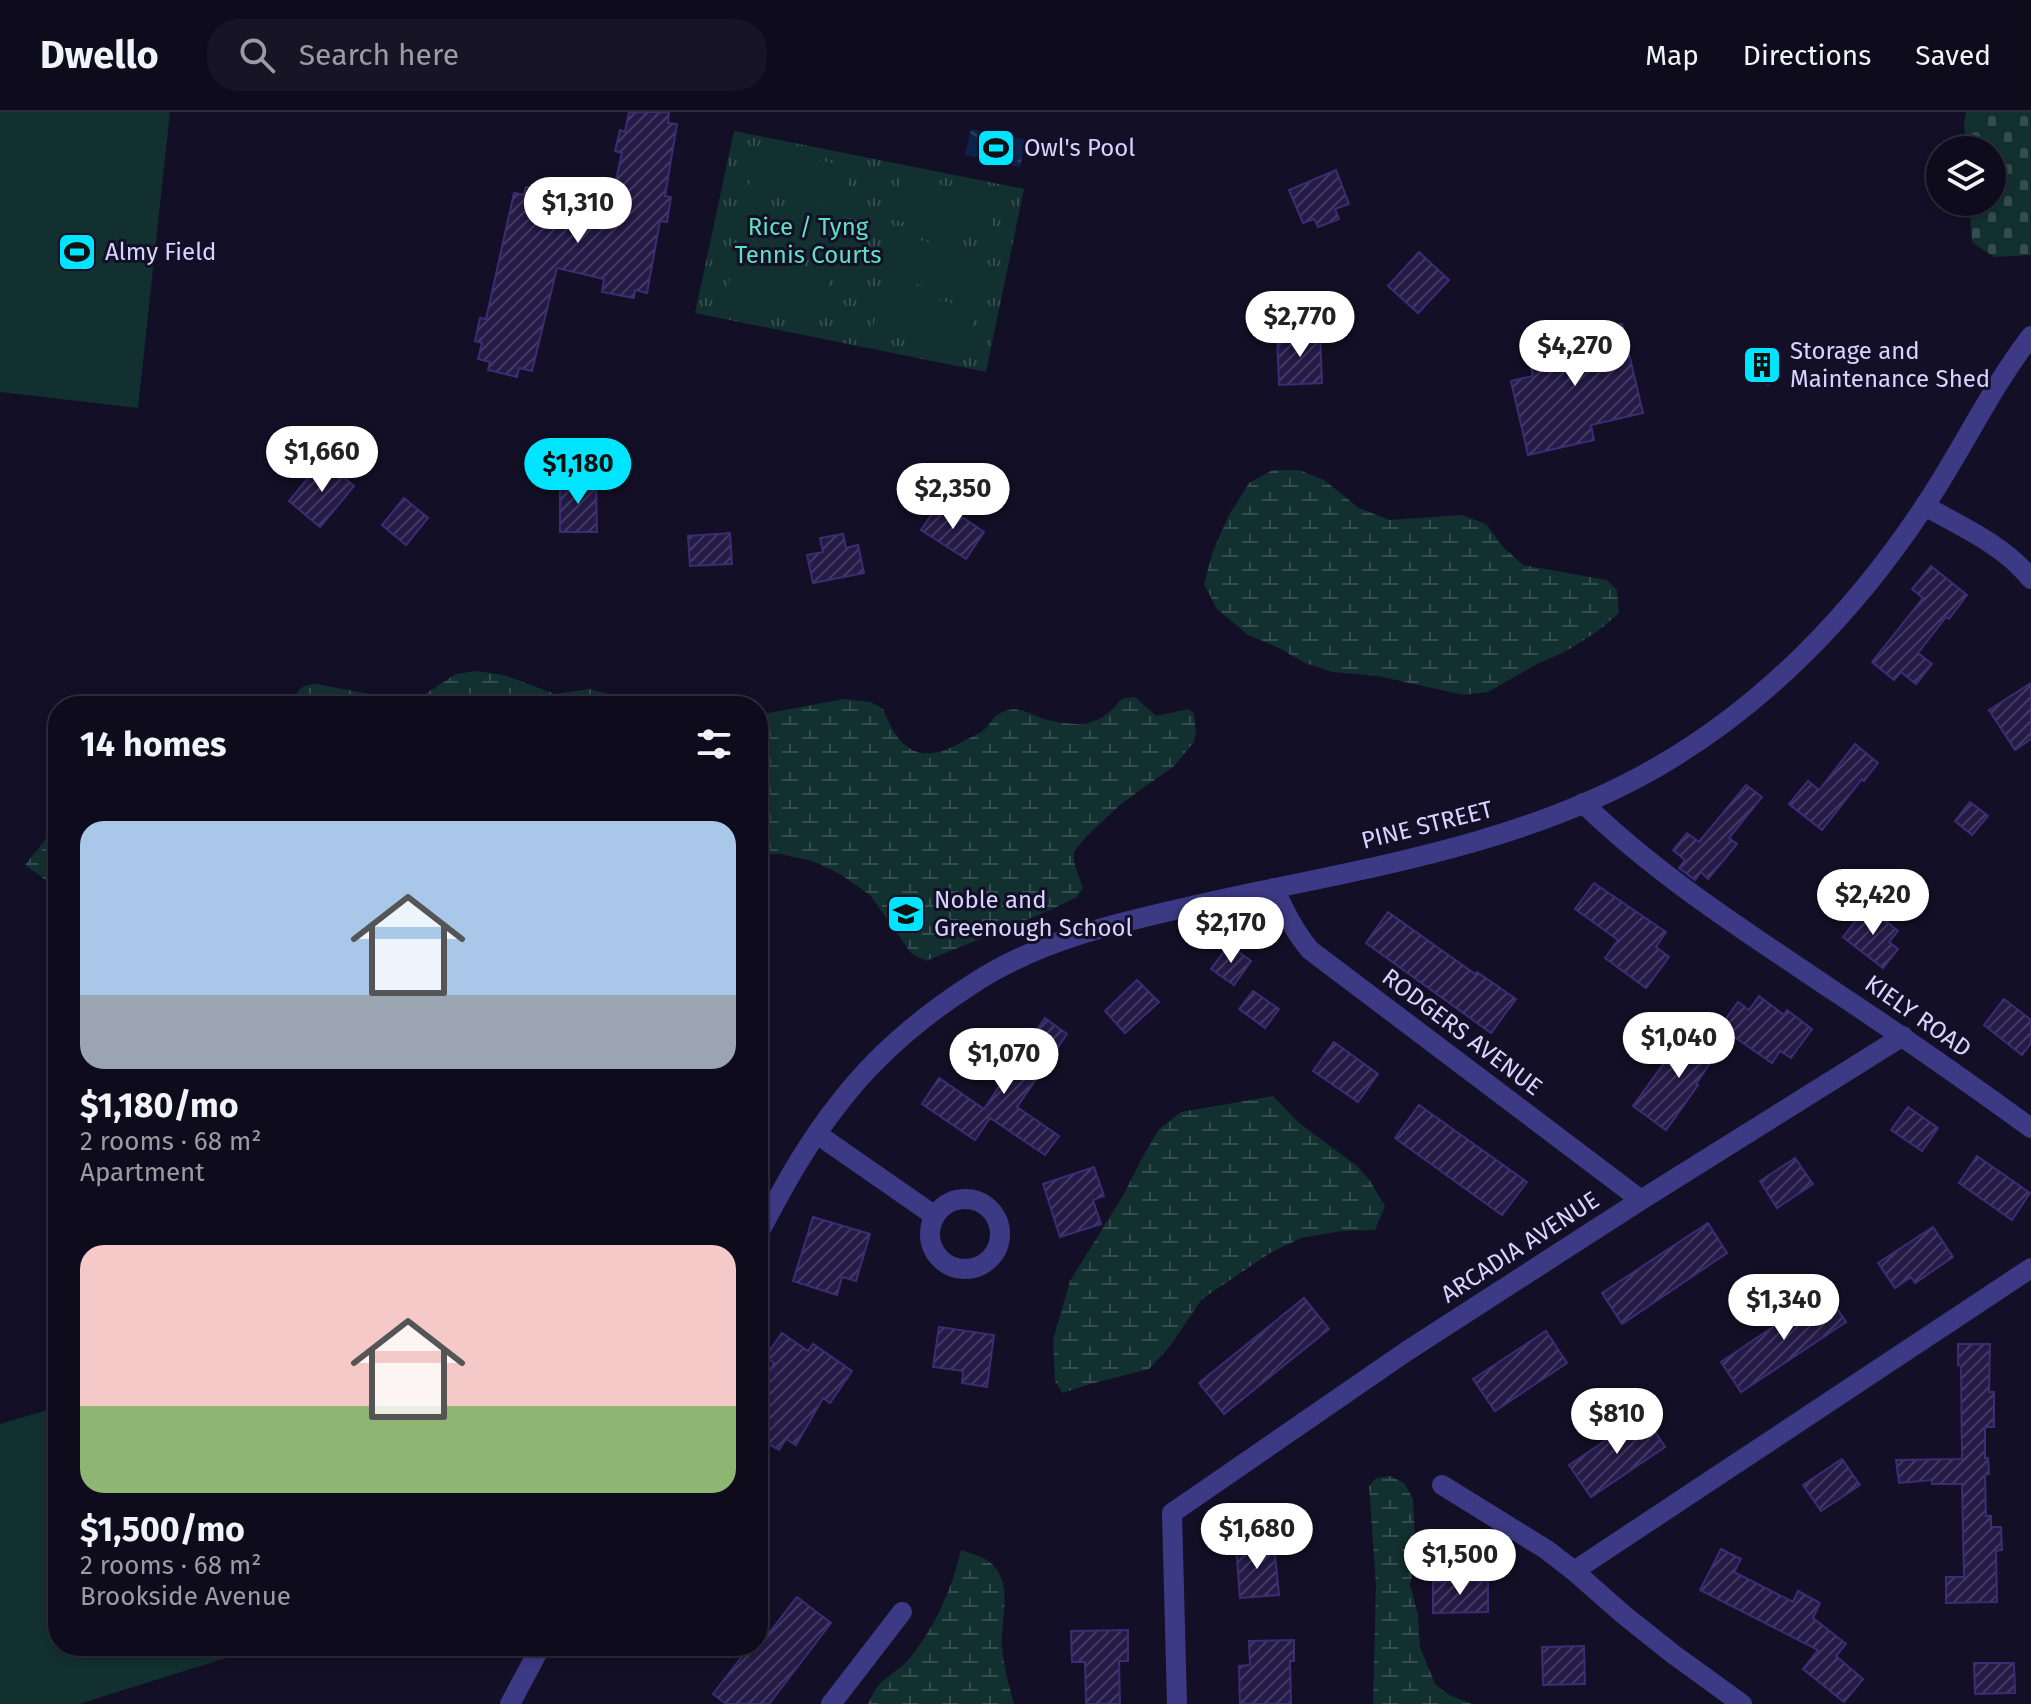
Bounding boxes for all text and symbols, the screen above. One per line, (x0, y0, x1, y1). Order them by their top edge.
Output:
search box (207, 19, 767, 91)
text: Dwello (40, 32, 159, 78)
icon: search (235, 33, 279, 77)
text: Search here (299, 37, 459, 73)
text: Map (1645, 39, 1699, 72)
text: Directions (1743, 39, 1871, 72)
text: Saved (1915, 39, 1991, 72)
sports icon: Owl's Pool (975, 127, 1017, 169)
place label: Owl's Pool (1024, 134, 1135, 162)
map controls (1926, 136, 2006, 216)
button: layers (1926, 136, 2006, 216)
pin: $1,310 (513, 177, 643, 245)
text: $1,310 (542, 187, 614, 218)
park label: Rice / Tyng Tennis Courts (735, 213, 881, 269)
sports icon: Almy Field (56, 231, 98, 273)
place label: Almy Field (105, 238, 216, 266)
pin: $2,770 (1235, 291, 1365, 359)
text: $2,770 (1264, 301, 1336, 332)
pin: $4,270 (1510, 320, 1640, 388)
text: $4,270 (1537, 330, 1613, 361)
place label: Storage and Maintenance Shed (1790, 337, 1990, 393)
building icon: Storage and Maintenance Shed (1741, 344, 1783, 386)
pin: $1,660 (257, 426, 387, 494)
text: $1,660 (284, 436, 360, 467)
pin: $1,180 (513, 438, 643, 506)
text: $1,180 (542, 448, 614, 479)
pin: $2,350 (888, 463, 1018, 531)
text: $2,350 (915, 473, 991, 504)
icon: filters (692, 722, 736, 766)
text: 14 homes (80, 724, 226, 765)
street label: PINE STREET (1359, 795, 1496, 855)
pin: $2,420 (1808, 869, 1938, 937)
icon: home (336, 873, 480, 1017)
text: $2,420 (1835, 879, 1911, 910)
place label: Noble and Greenough School (934, 886, 1132, 942)
school or university icon: Noble and Greenough School (885, 893, 927, 935)
pin: $2,170 (1166, 897, 1296, 965)
text: $2,170 (1196, 907, 1266, 938)
street label: RODGERS AVENUE (1377, 963, 1547, 1101)
street label: KIELY ROAD (1859, 969, 1977, 1063)
pin: $1,040 (1614, 1012, 1744, 1080)
text: $1,040 (1641, 1022, 1717, 1053)
pin: $1,070 (939, 1028, 1069, 1096)
text: $1,070 (967, 1038, 1041, 1069)
text: $1,180/mo (80, 1085, 239, 1126)
text: 2 rooms · 68 m² (80, 1126, 261, 1157)
text: Apartment (80, 1157, 205, 1188)
street label: ARCADIA AVENUE (1436, 1186, 1604, 1308)
pin: $1,340 (1719, 1274, 1849, 1342)
text: $1,340 (1746, 1284, 1822, 1315)
icon: home (336, 1297, 480, 1441)
pin: $810 (1570, 1388, 1664, 1456)
text: $810 (1589, 1398, 1645, 1429)
pin: $1,680 (1192, 1503, 1322, 1571)
text: $1,500/mo (80, 1509, 245, 1550)
text: $1,680 (1219, 1513, 1295, 1544)
pin: $1,500 (1395, 1529, 1525, 1597)
text: $1,500 (1422, 1539, 1498, 1570)
text: 2 rooms · 68 m² (80, 1550, 261, 1581)
text: Brookside Avenue (80, 1581, 291, 1612)

